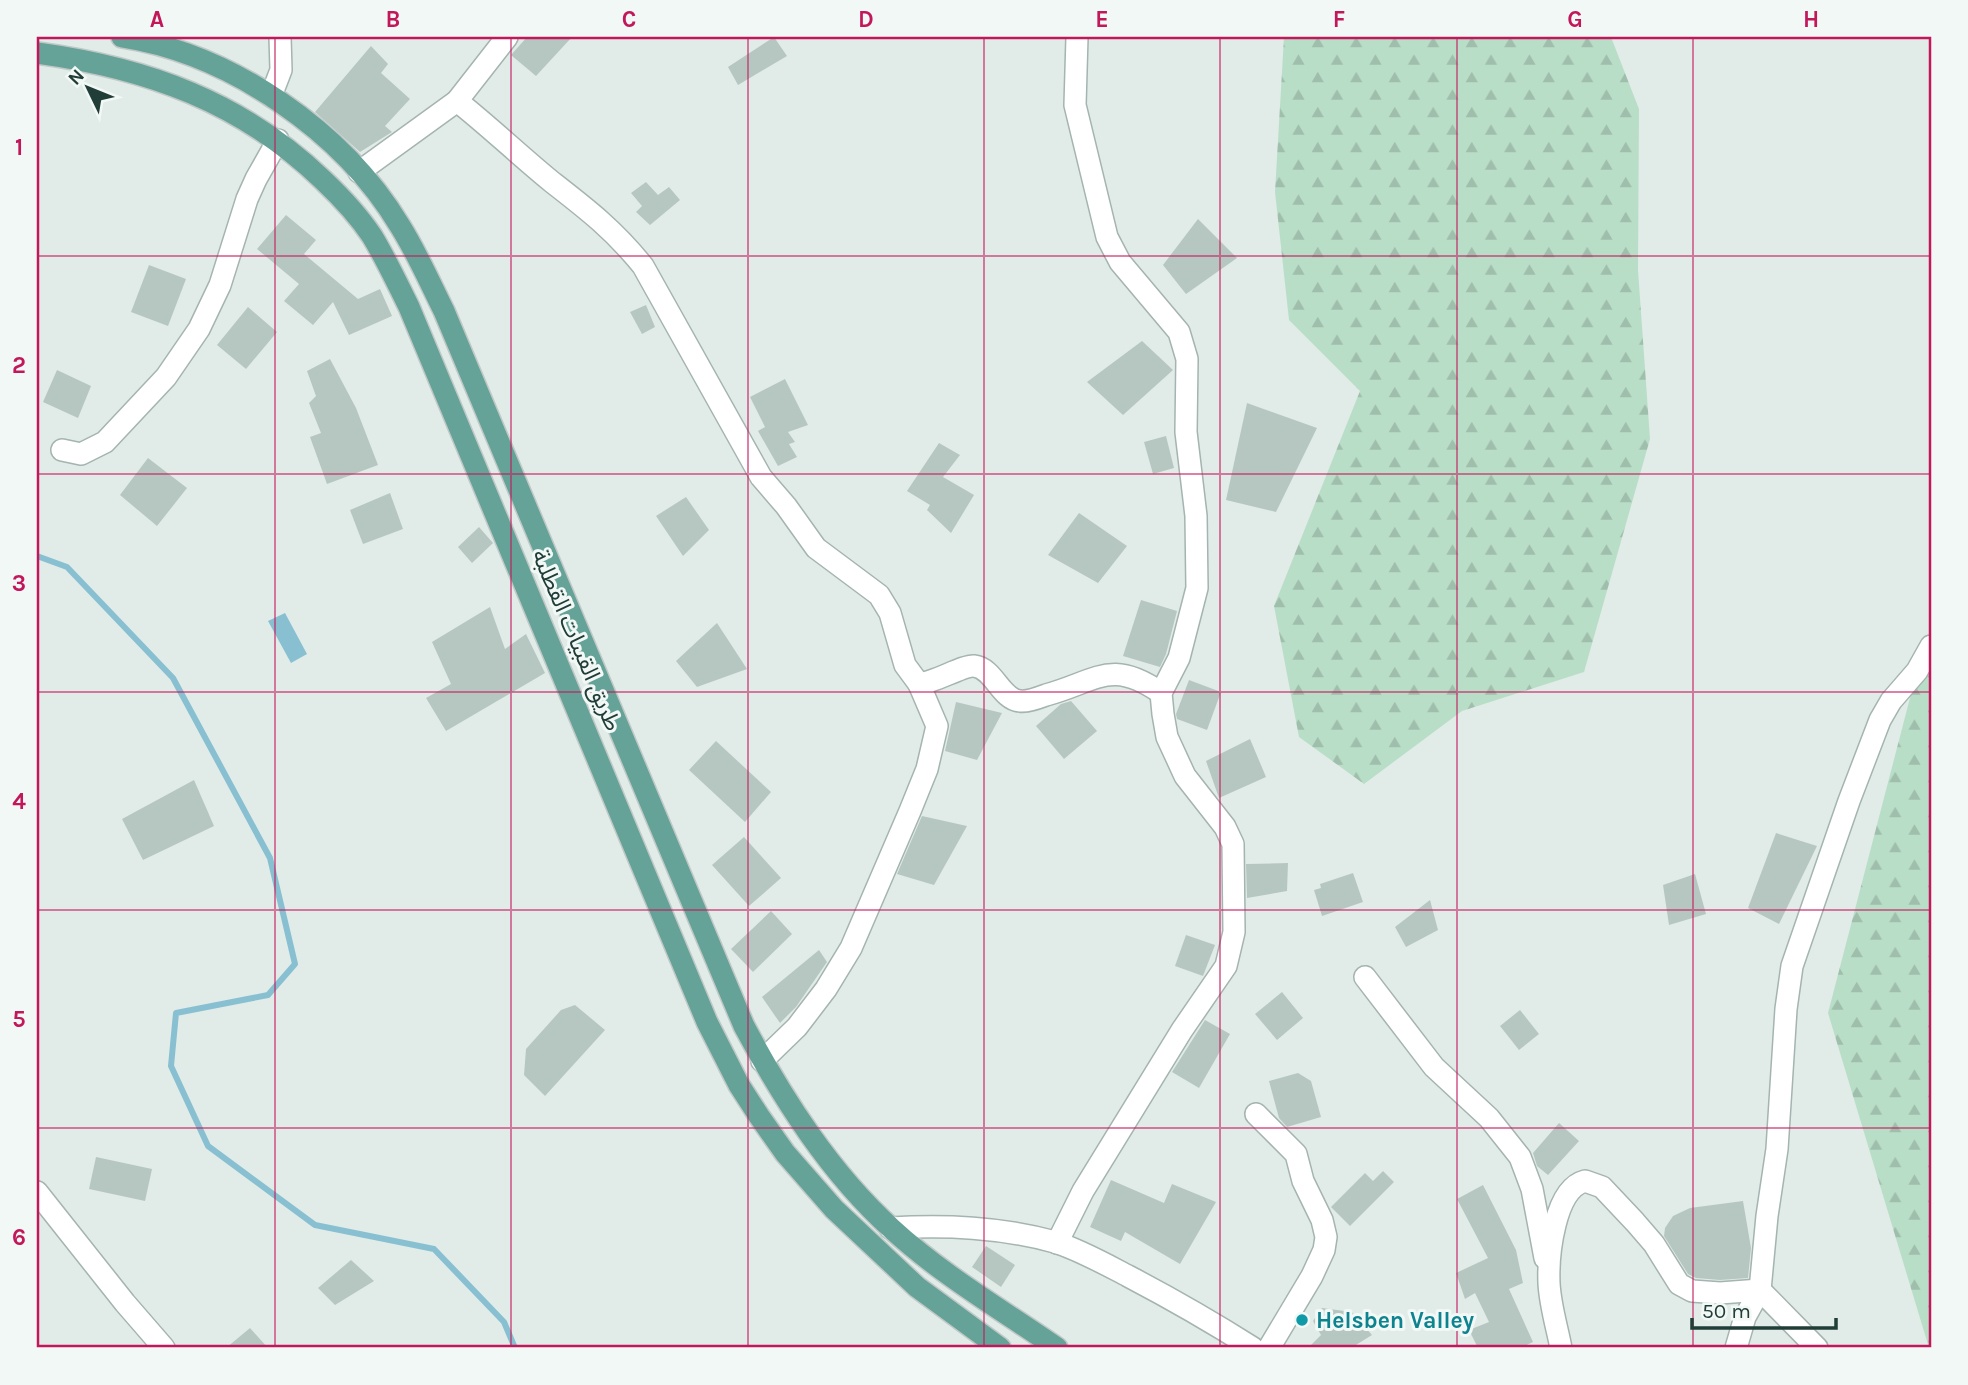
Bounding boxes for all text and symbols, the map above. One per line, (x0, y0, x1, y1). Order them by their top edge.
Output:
text: A (150, 6, 164, 33)
text: B (386, 6, 400, 33)
text: C (622, 6, 636, 33)
text: D (858, 6, 874, 33)
text: E (1095, 6, 1109, 33)
text: F (1333, 6, 1345, 33)
text: G (1567, 6, 1583, 33)
text: H (1803, 6, 1819, 33)
north arrow (52, 52, 122, 122)
text: N (64, 65, 89, 90)
text: 1 (15, 134, 23, 161)
text: 2 (12, 352, 26, 379)
street label: طريق القبيات القطلبة (526, 545, 627, 735)
text: 3 (12, 570, 26, 597)
text: 4 (12, 788, 26, 815)
text: 5 (12, 1006, 26, 1033)
text: 6 (12, 1224, 26, 1251)
scale bar (1692, 1287, 1835, 1331)
text: 50 m (1702, 1299, 1751, 1323)
place label: Helsben Valley (1316, 1307, 1475, 1334)
marker: Helsben Valley (1294, 1312, 1310, 1328)

